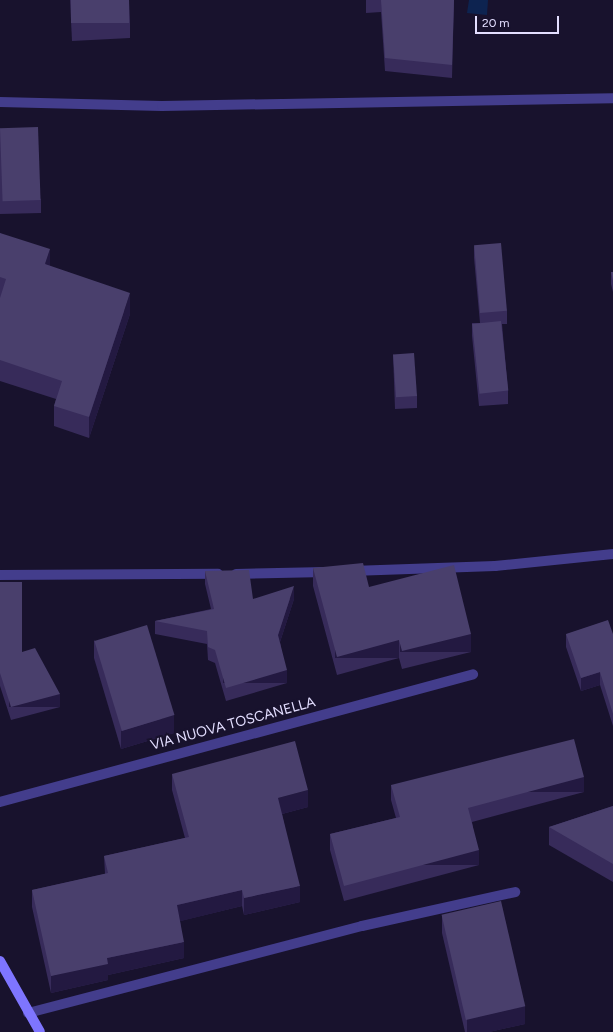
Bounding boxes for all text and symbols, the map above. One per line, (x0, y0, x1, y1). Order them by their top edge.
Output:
scale bar (477, 8, 561, 34)
text: 20 m (482, 16, 510, 30)
street label: VIA NUOVA TOSCANELLA (149, 694, 317, 754)

